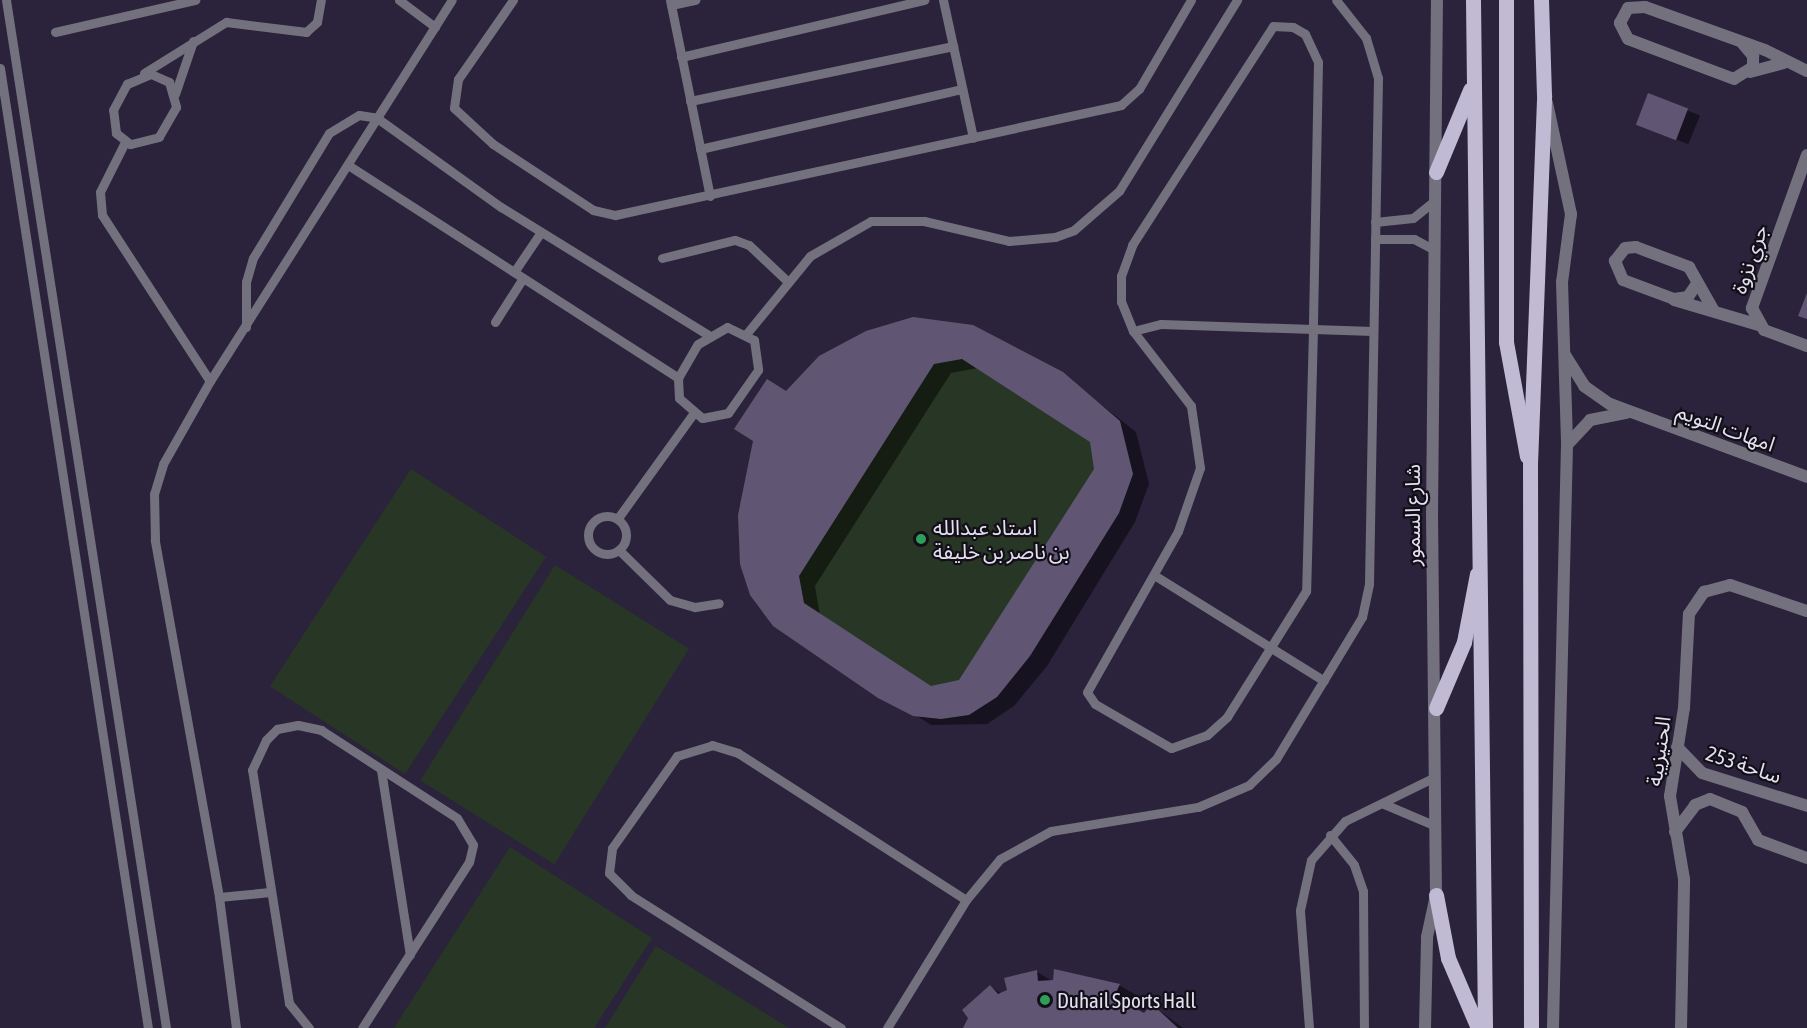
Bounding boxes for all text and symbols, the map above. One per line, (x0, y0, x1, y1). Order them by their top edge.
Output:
street label: جري نزوة (1725, 221, 1773, 297)
street label: امهات التويم (1673, 398, 1779, 456)
street label: شارع السمور (1399, 464, 1425, 566)
place label: استاد عبدالله بن ناصر بن خليفة (933, 514, 1070, 564)
marker: استاد عبدالله بن ناصر بن خليفة (914, 532, 928, 546)
street label: الحنيزيبة (1641, 714, 1675, 788)
street label: ساحة 253 (1703, 740, 1785, 788)
place label: Duhail Sports Hall (1057, 987, 1196, 1013)
marker: Duhail Sports Hall (1038, 993, 1052, 1007)

